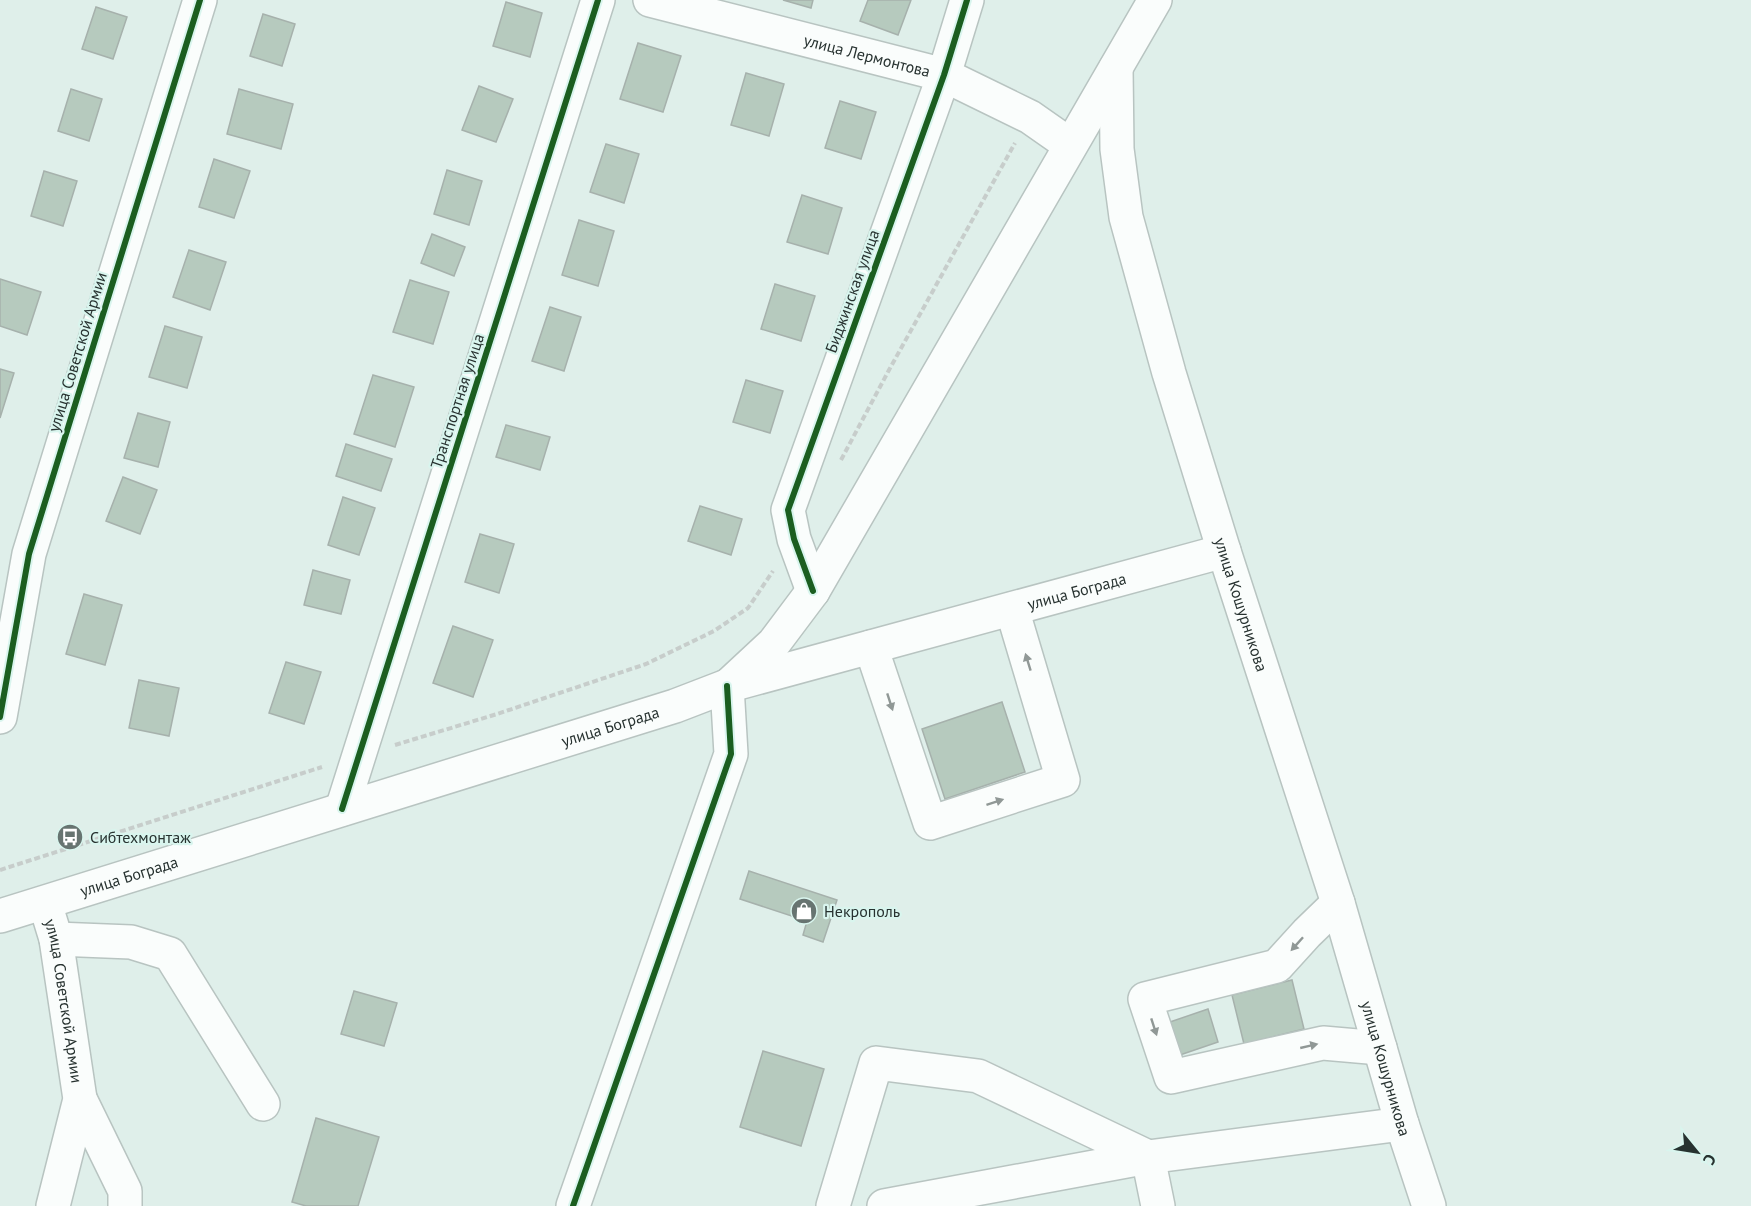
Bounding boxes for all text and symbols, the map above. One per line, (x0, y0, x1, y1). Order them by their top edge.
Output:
street label: улица Лермонтова (802, 30, 932, 81)
street label: Биджинская улица (820, 227, 884, 355)
street label: улица Советской Армии (43, 270, 111, 434)
street label: Транспортная улица (426, 331, 488, 471)
street label: улица Кошурникова (1210, 535, 1272, 674)
street label: улица Бограда (1025, 568, 1128, 614)
one-way arrow (1023, 653, 1032, 671)
one-way arrow (886, 693, 895, 711)
street label: улица Бограда (559, 702, 662, 751)
one-way arrow (986, 797, 1004, 806)
bus stop icon: Сибтехмонтаж (55, 822, 85, 852)
place label: Сибтехмонтаж (90, 827, 191, 847)
street label: улица Бограда (77, 851, 180, 901)
shop icon: Некрополь (789, 896, 819, 926)
place label: Некрополь (824, 901, 900, 921)
street label: улица Советской Армии (40, 916, 87, 1084)
one-way arrow (1291, 936, 1304, 951)
street label: улица Кошурникова (1357, 999, 1415, 1139)
one-way arrow (1150, 1018, 1159, 1036)
one-way arrow (1300, 1040, 1318, 1050)
north arrow (1667, 1122, 1727, 1182)
text: С (1699, 1151, 1721, 1168)

